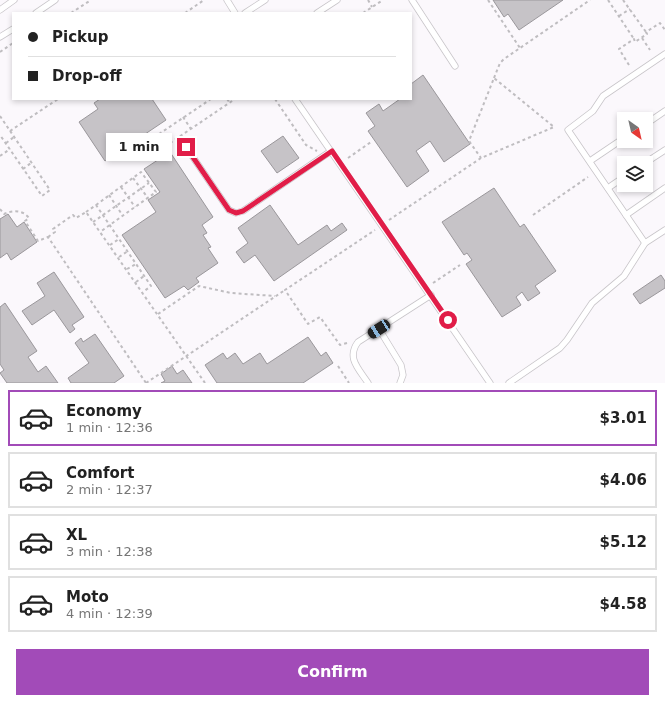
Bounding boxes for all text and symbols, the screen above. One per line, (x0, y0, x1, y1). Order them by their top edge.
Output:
text: Pickup (52, 28, 108, 46)
text: Drop-off (52, 67, 122, 85)
north arrow (617, 112, 653, 148)
map controls (617, 112, 653, 192)
callout: 1 min (106, 133, 172, 161)
route end (177, 138, 195, 156)
text: 1 min (119, 139, 159, 154)
button: layers (617, 156, 653, 192)
route start (439, 311, 457, 329)
car (366, 317, 392, 341)
icon: car (18, 400, 54, 436)
text: Economy (66, 402, 142, 420)
text: $3.01 (600, 409, 647, 427)
text: 1 min · 12:36 (66, 420, 153, 435)
icon: car (18, 462, 54, 498)
text: Comfort (66, 464, 134, 482)
text: $4.06 (600, 471, 647, 489)
text: 2 min · 12:37 (66, 482, 153, 497)
icon: car (18, 524, 54, 560)
text: XL (66, 526, 87, 544)
text: $5.12 (600, 533, 647, 551)
text: 3 min · 12:38 (66, 544, 153, 559)
icon: car (18, 586, 54, 622)
text: Moto (66, 588, 109, 606)
text: $4.58 (600, 595, 647, 613)
text: 4 min · 12:39 (66, 606, 153, 621)
button: Confirm (16, 649, 649, 695)

